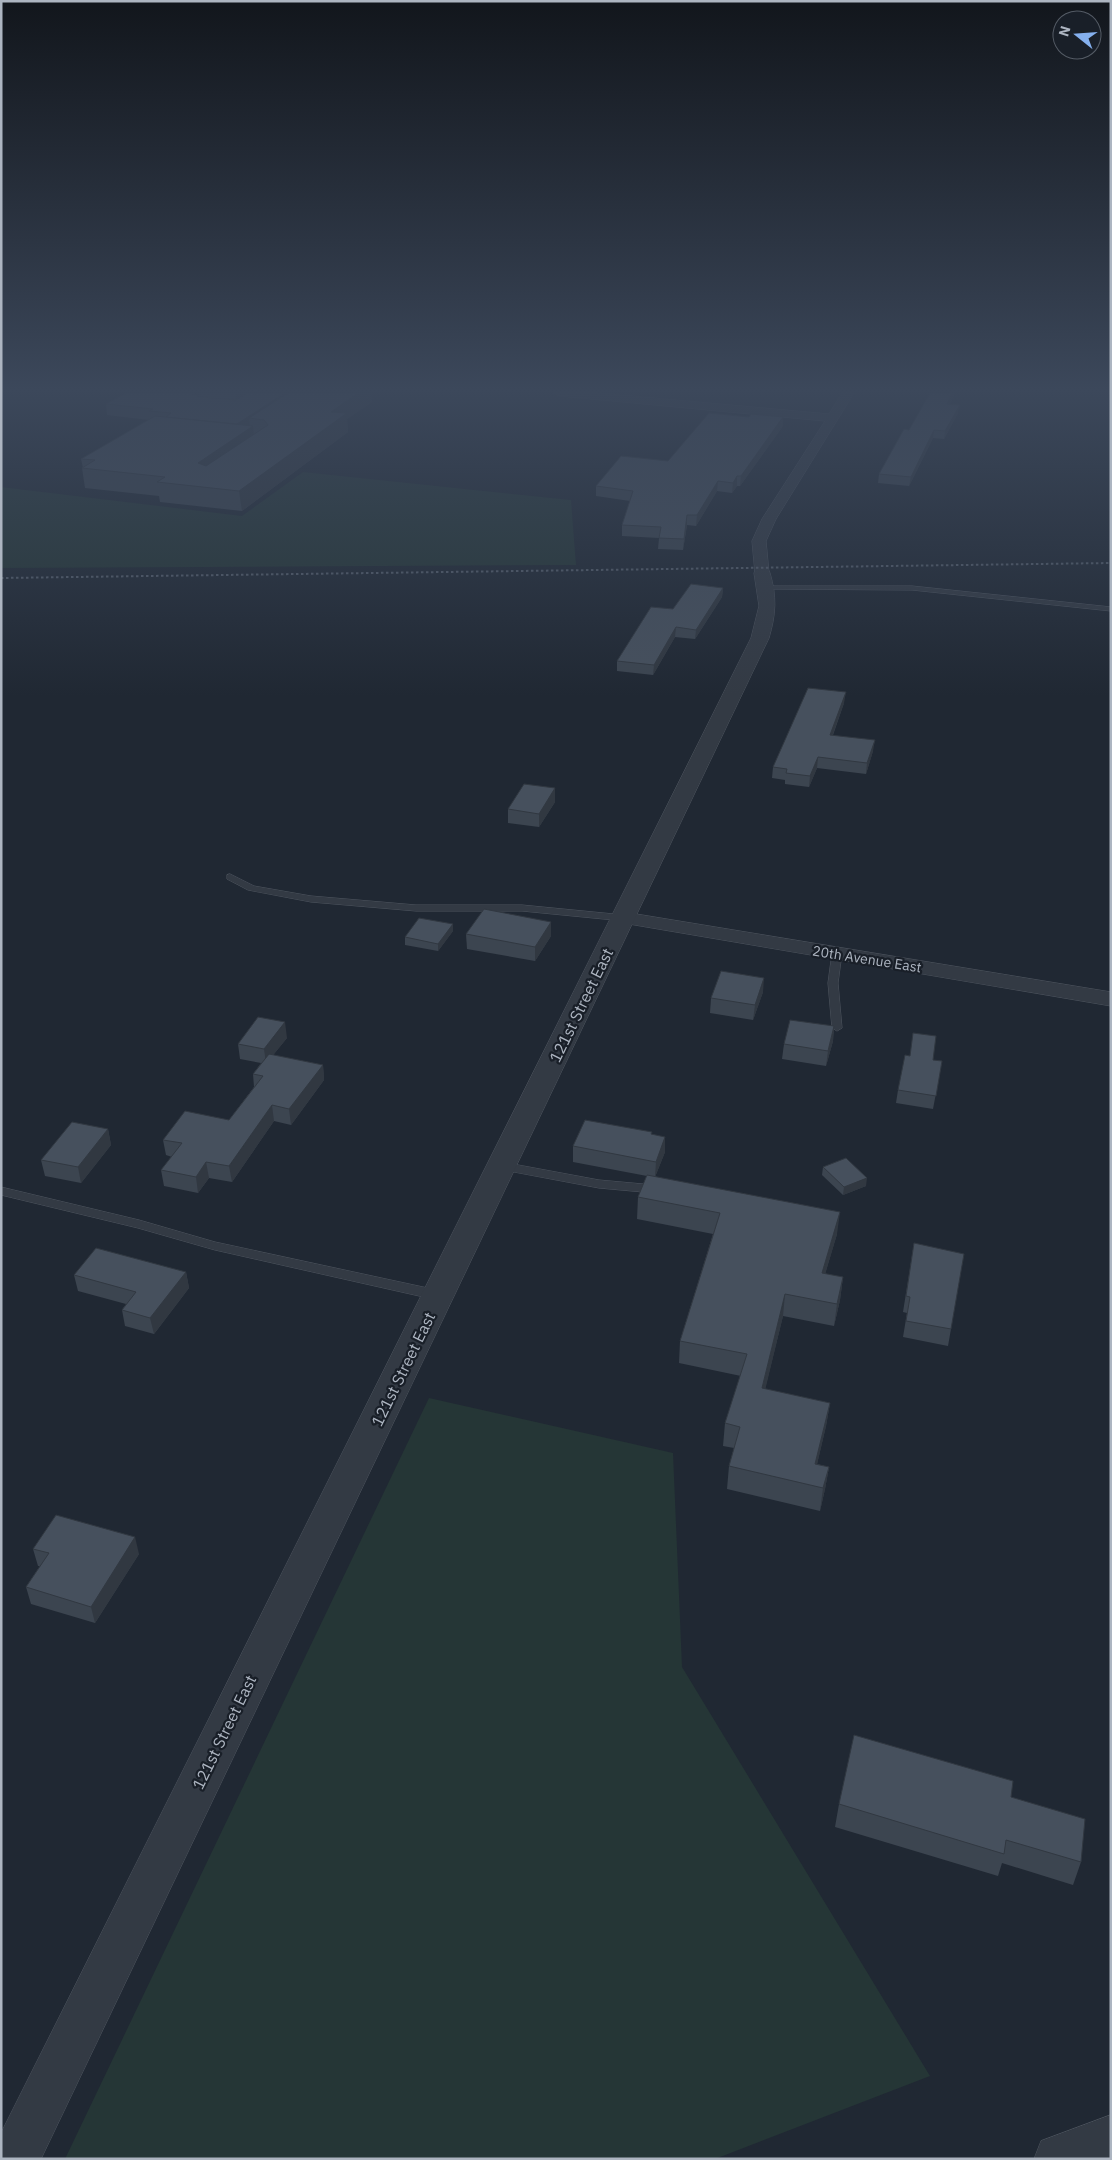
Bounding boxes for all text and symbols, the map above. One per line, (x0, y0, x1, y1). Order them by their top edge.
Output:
north arrow (1052, 10, 1102, 60)
text: N (1054, 24, 1075, 39)
street label: 20th Avenue East (811, 941, 923, 977)
street label: 121st Street East (545, 945, 617, 1065)
street label: 121st Street East (367, 1309, 439, 1429)
street label: 121st Street East (188, 1672, 260, 1792)

